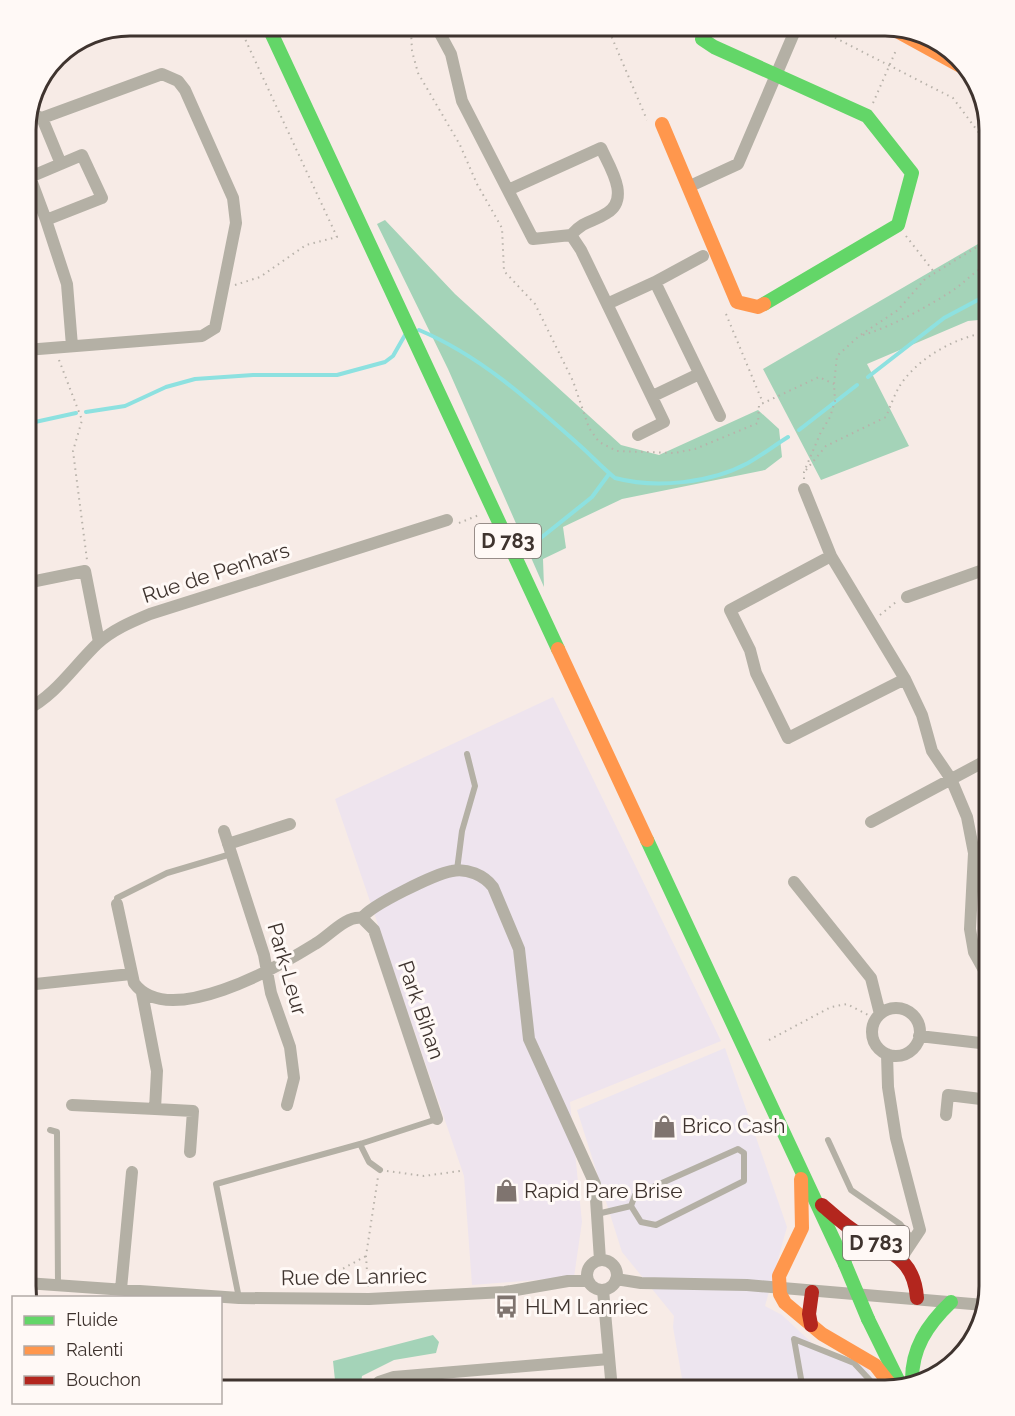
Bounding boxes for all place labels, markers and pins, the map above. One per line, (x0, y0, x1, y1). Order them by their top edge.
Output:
shop icon: Brico Cash (651, 1113, 677, 1139)
place label: Brico Cash (682, 1113, 785, 1138)
shop icon: Rapid Pare Brise (493, 1178, 519, 1204)
place label: Rapid Pare Brise (524, 1178, 682, 1203)
bus stop icon: HLM Lanriec (494, 1294, 520, 1320)
place label: HLM Lanriec (525, 1294, 648, 1319)

